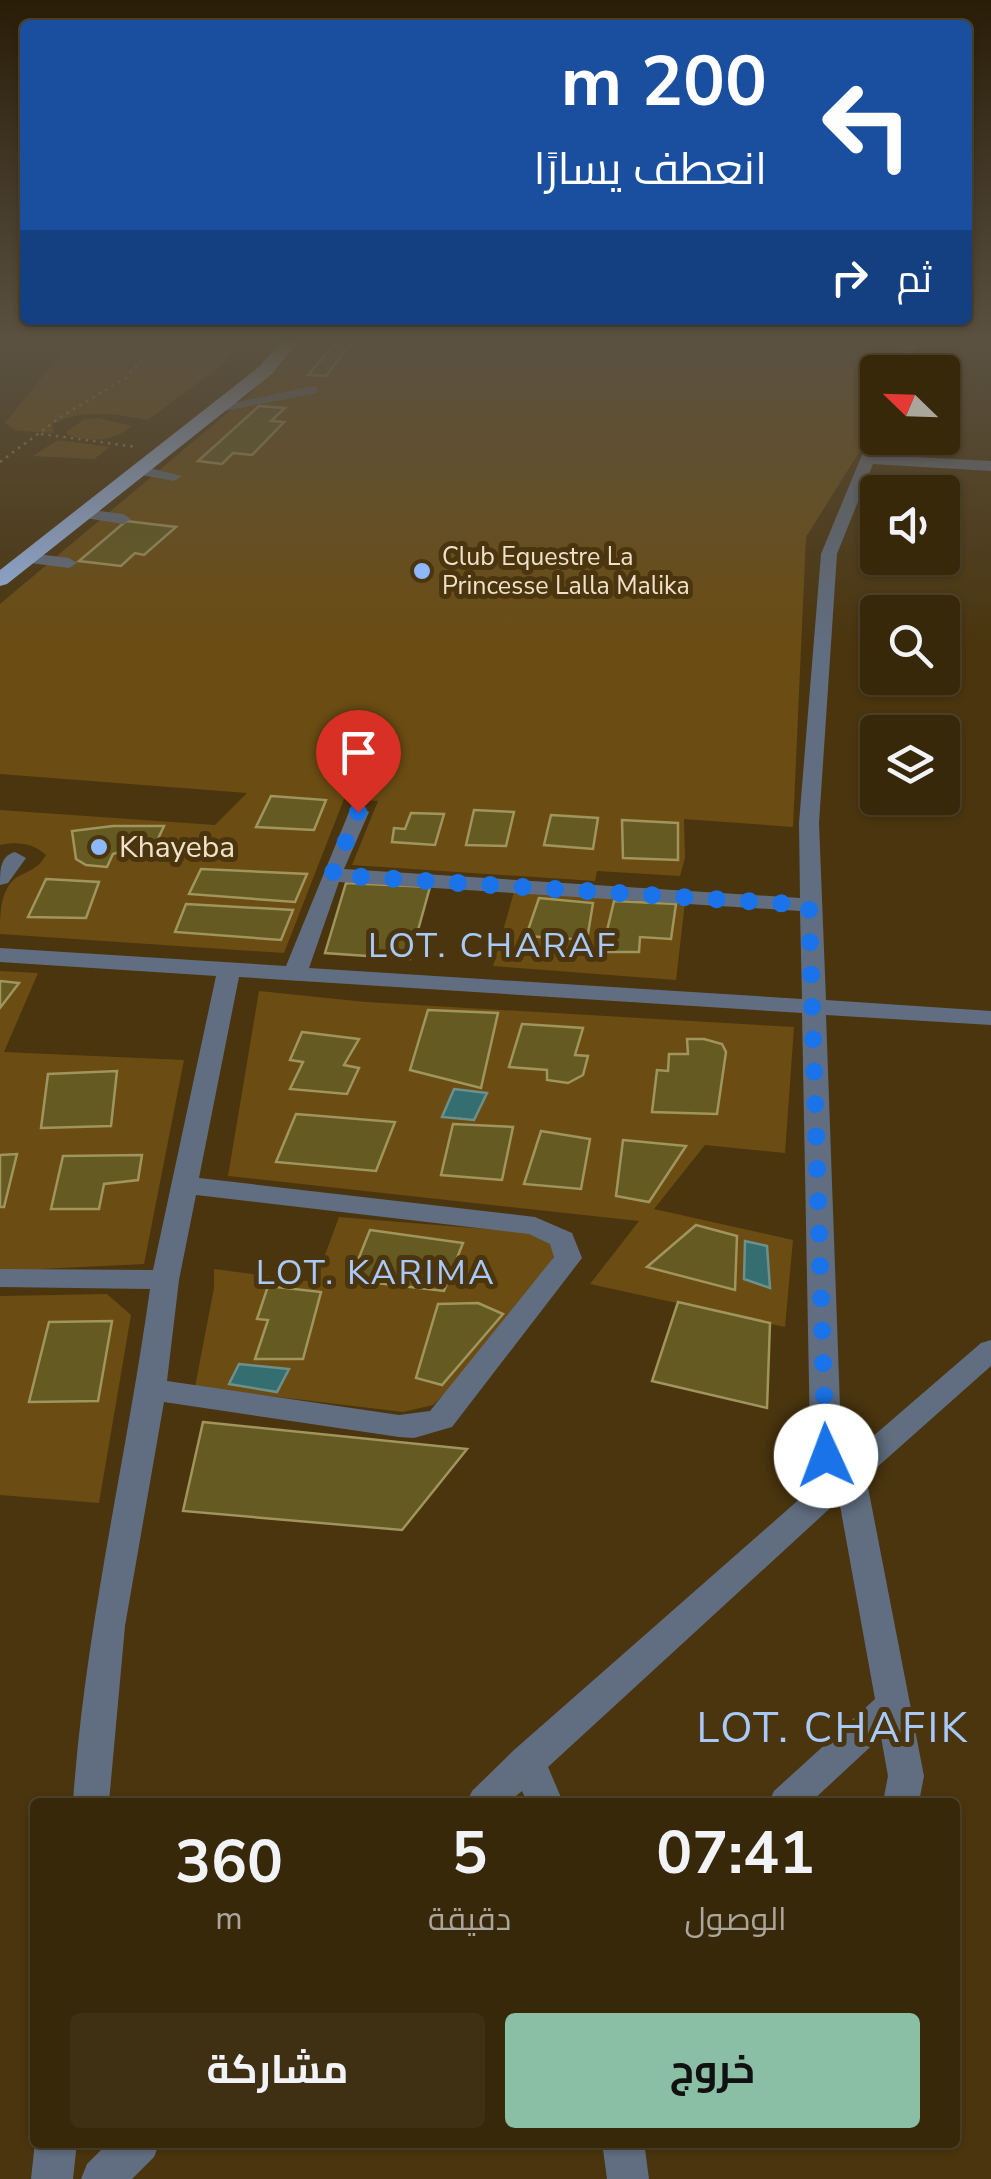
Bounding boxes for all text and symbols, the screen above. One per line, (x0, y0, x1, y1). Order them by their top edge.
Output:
text: 200 m (561, 34, 767, 130)
icon: left (802, 60, 932, 190)
text: انعطف يسارًا (534, 139, 767, 200)
icon: right (822, 250, 877, 305)
text: ثم (897, 254, 932, 305)
north arrow (860, 355, 960, 455)
map controls (860, 355, 960, 815)
button: sound (860, 475, 960, 575)
place label: Club Equestre La Princesse Lalla Malika (442, 540, 690, 603)
marker: Club Equestre La Princesse Lalla Malika (411, 560, 433, 582)
button: search (860, 595, 960, 695)
pin (316, 710, 401, 813)
button: layers (860, 715, 960, 815)
icon: arrive (331, 725, 386, 780)
place label: Khayeba (119, 827, 235, 868)
marker: Khayeba (88, 836, 110, 858)
district label: LOT. CHARAF (368, 922, 618, 969)
district label: LOT. KARIMA (256, 1249, 496, 1296)
position arrow (774, 1404, 878, 1508)
district label: LOT. CHAFIK (696, 1700, 970, 1757)
text: 5 (452, 1812, 488, 1894)
text: 07:41 (656, 1812, 815, 1894)
text: 360 (175, 1821, 283, 1903)
text: m (215, 1897, 243, 1940)
text: دقيقة (428, 1898, 511, 1941)
text: الوصول (685, 1898, 787, 1941)
button: مشاركة (70, 2013, 485, 2128)
button: خروج (505, 2013, 920, 2128)

